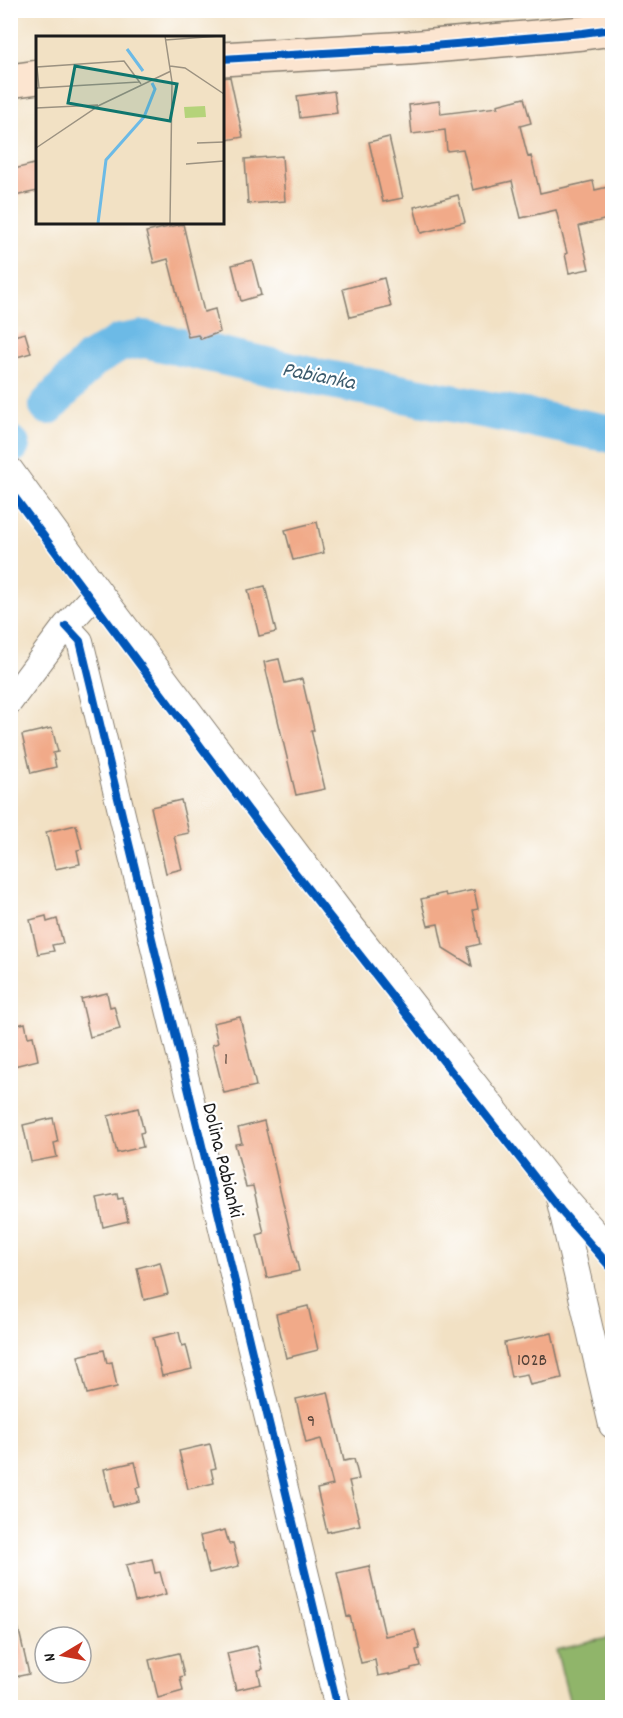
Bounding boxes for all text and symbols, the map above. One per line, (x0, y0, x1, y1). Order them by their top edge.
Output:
inset map (36, 36, 224, 224)
water label: Pabianka (279, 355, 359, 400)
house number: 1 (224, 1048, 228, 1073)
street label: Dolina Pabianki (192, 1100, 250, 1222)
house number: 102B (517, 1349, 547, 1374)
house number: 9 (307, 1410, 315, 1435)
north arrow (33, 1625, 93, 1685)
text: N (39, 1651, 63, 1663)

